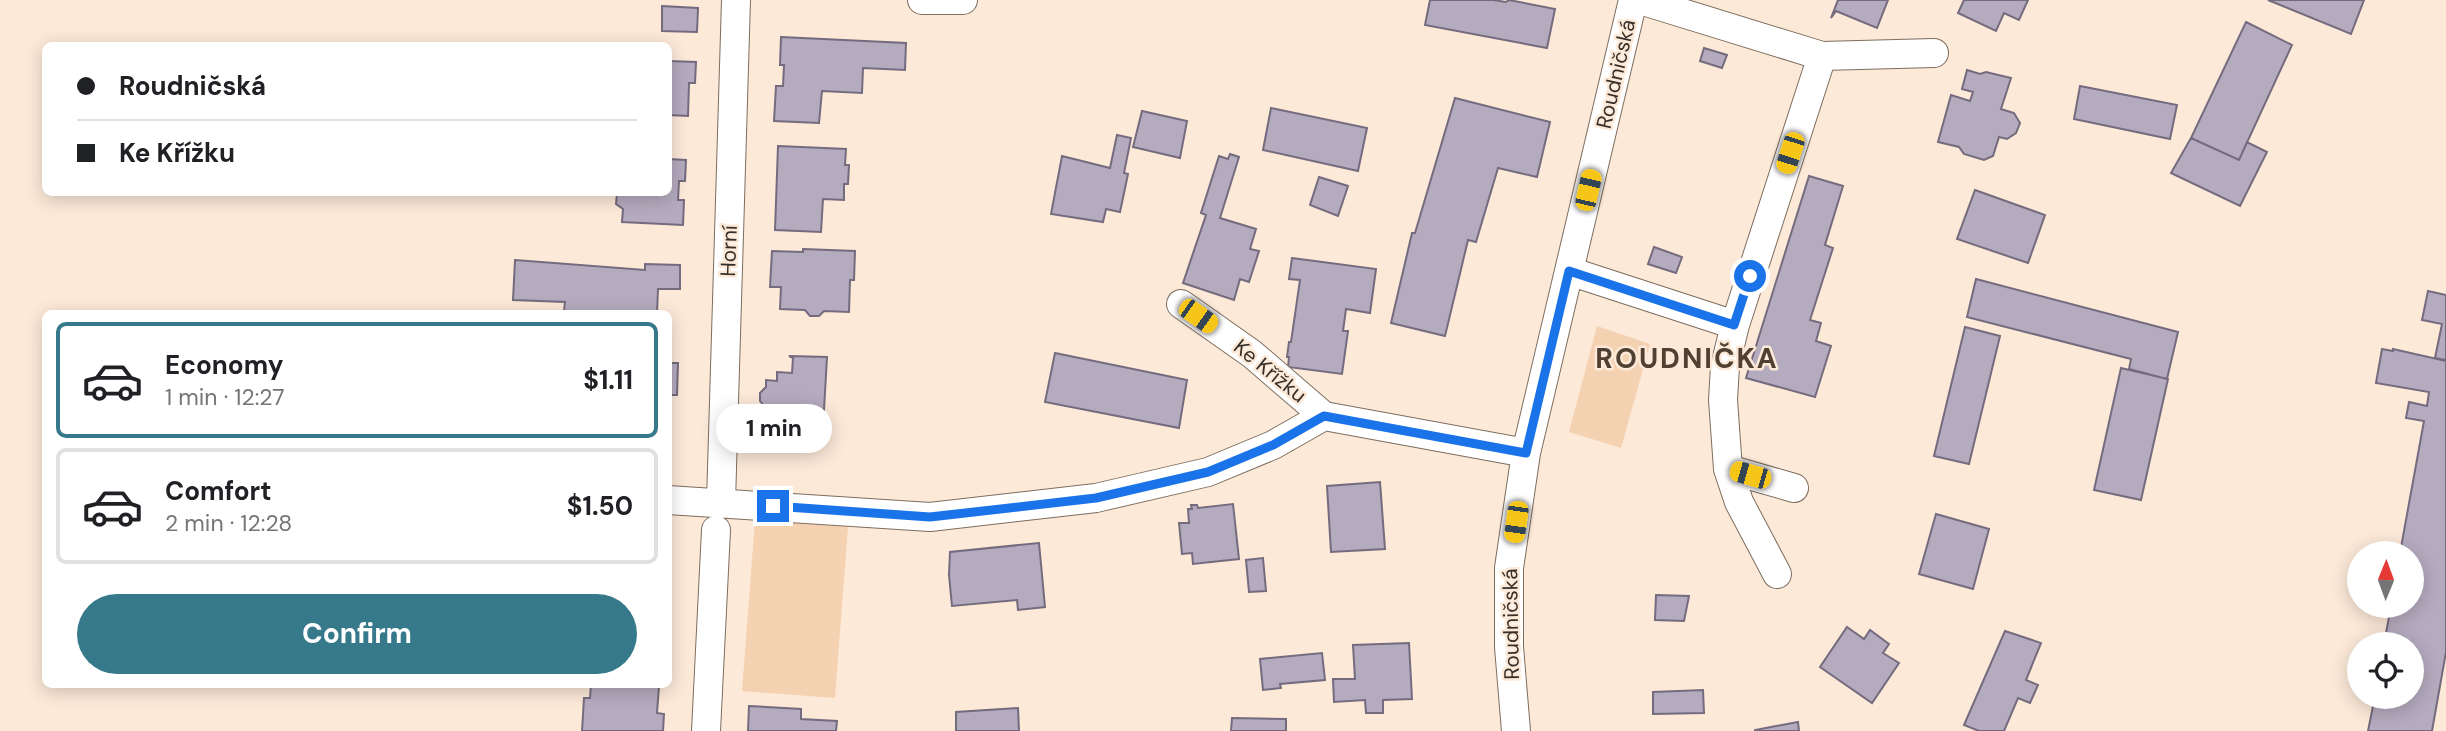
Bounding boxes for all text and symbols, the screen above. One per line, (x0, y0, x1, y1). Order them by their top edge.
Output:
street label: Roudničská (1590, 17, 1642, 131)
text: Roudničská (119, 69, 266, 103)
car (1774, 130, 1807, 176)
text: Ke Křížku (119, 136, 235, 170)
car (1574, 167, 1603, 213)
street label: Horní (714, 225, 744, 277)
route start (1734, 260, 1766, 292)
car (1175, 295, 1222, 337)
street label: Ke Křížku (1228, 333, 1312, 409)
district label: ROUDNIČKA (1595, 340, 1779, 377)
text: Economy (165, 348, 283, 382)
icon: car (81, 349, 144, 412)
text: $1.11 (583, 363, 633, 397)
text: 1 min · 12:27 (165, 382, 285, 412)
callout: 1 min (715, 405, 831, 454)
text: 1 min (746, 413, 802, 443)
car (1727, 459, 1774, 491)
text: Comfort (165, 474, 271, 508)
icon: car (81, 475, 144, 538)
text: $1.50 (567, 489, 633, 523)
route end (757, 490, 789, 522)
car (1503, 500, 1530, 544)
text: 2 min · 12:28 (165, 508, 292, 538)
north arrow (2347, 541, 2424, 618)
map controls (2347, 541, 2424, 709)
street label: Roudničská (1496, 568, 1526, 680)
button: Confirm (77, 594, 637, 674)
button: locate (2347, 632, 2424, 709)

